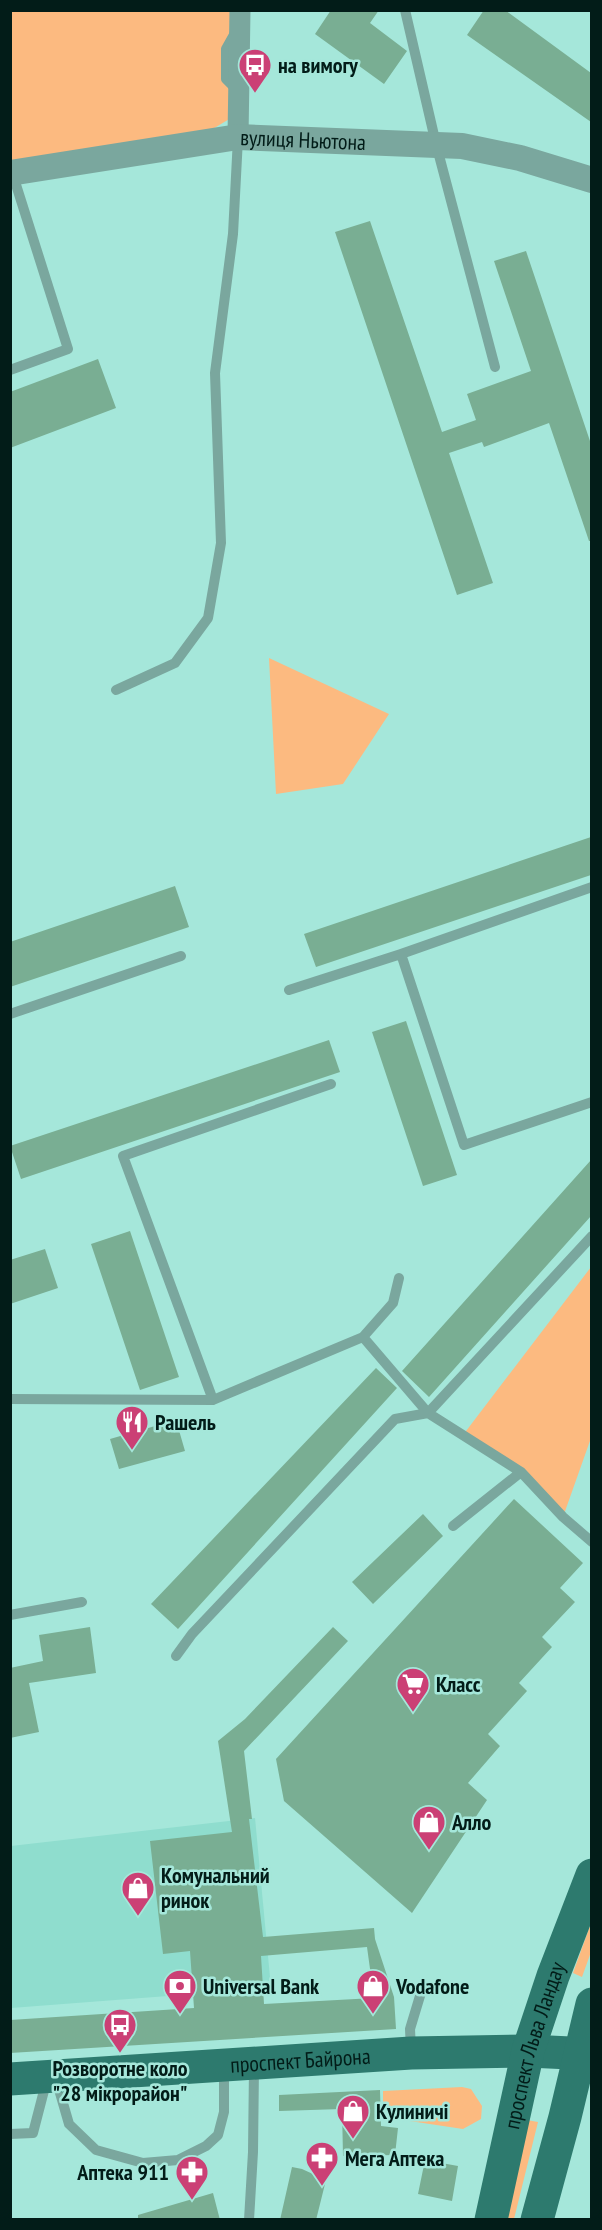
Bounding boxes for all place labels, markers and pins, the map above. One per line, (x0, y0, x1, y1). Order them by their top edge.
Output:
bus stop icon: на вимогу (237, 47, 273, 94)
place label: на вимогу (278, 51, 359, 79)
restaurant icon: Рашель (114, 1404, 150, 1451)
place label: Рашель (155, 1408, 216, 1436)
supermarket icon: Класс (395, 1666, 431, 1713)
place label: Класс (436, 1670, 481, 1698)
shop icon: Алло (411, 1804, 447, 1851)
place label: Алло (451, 1808, 491, 1836)
place label: Комунальний ринок (161, 1861, 270, 1914)
shop icon: Комунальний ринок (120, 1870, 156, 1917)
bank icon: Universal Bank (162, 1968, 198, 2015)
shop icon: Vodafone (355, 1968, 391, 2015)
place label: Universal Bank (203, 1972, 320, 2000)
place label: Vodafone (395, 1972, 469, 2000)
bus stop icon: Розворотне коло "28 мікрорайон" (102, 2007, 138, 2054)
place label: Розворотне коло "28 мікрорайон" (52, 2054, 188, 2107)
shop icon: Кулиничі (335, 2093, 371, 2140)
place label: Кулиничі (376, 2097, 449, 2125)
pharmacy icon: Мега Аптека (304, 2140, 340, 2187)
place label: Мега Аптека (345, 2144, 444, 2172)
pharmacy icon: Аптека 911 (174, 2154, 210, 2201)
place label: Аптека 911 (76, 2158, 169, 2186)

